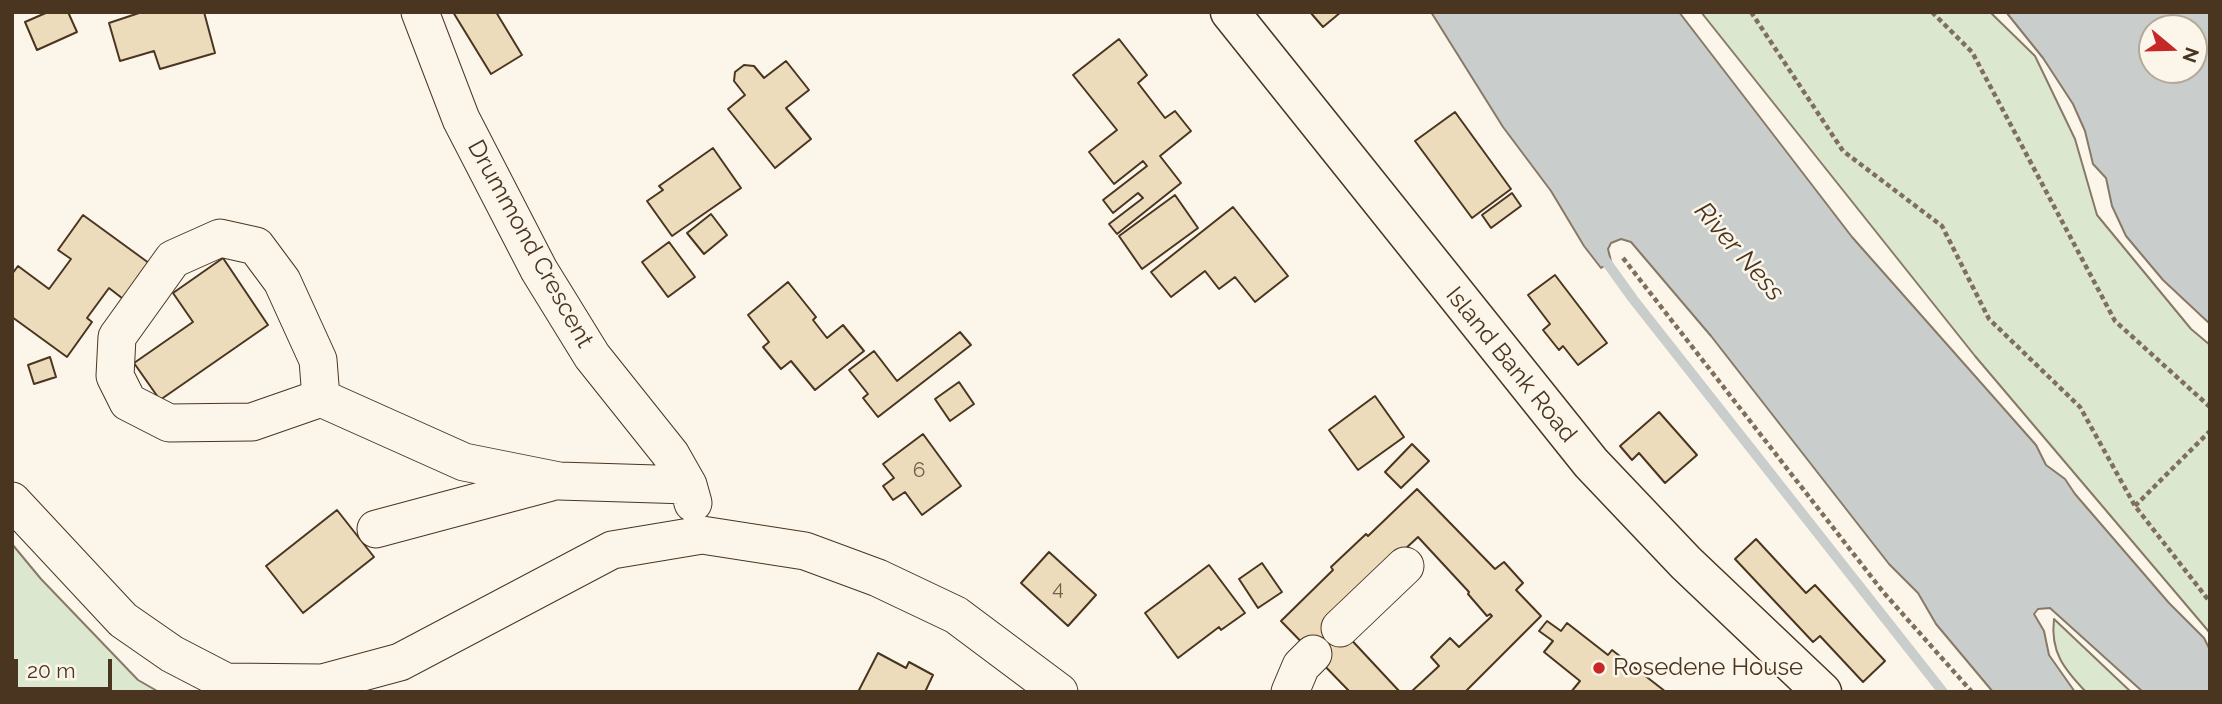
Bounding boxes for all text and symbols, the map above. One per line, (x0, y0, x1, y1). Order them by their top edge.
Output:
north arrow (2138, 14, 2208, 84)
text: N (2178, 45, 2204, 66)
street label: Drummond Crescent (461, 135, 599, 353)
water label: River Ness (1688, 196, 1790, 308)
street label: Island Bank Road (1440, 282, 1582, 448)
house number: 6 (913, 458, 925, 484)
house number: 4 (1052, 576, 1064, 602)
scale bar (18, 644, 116, 688)
place label: Rosedene House (1613, 654, 1803, 682)
text: 20 m (27, 658, 75, 683)
marker: Rosedene House (1591, 660, 1607, 676)

